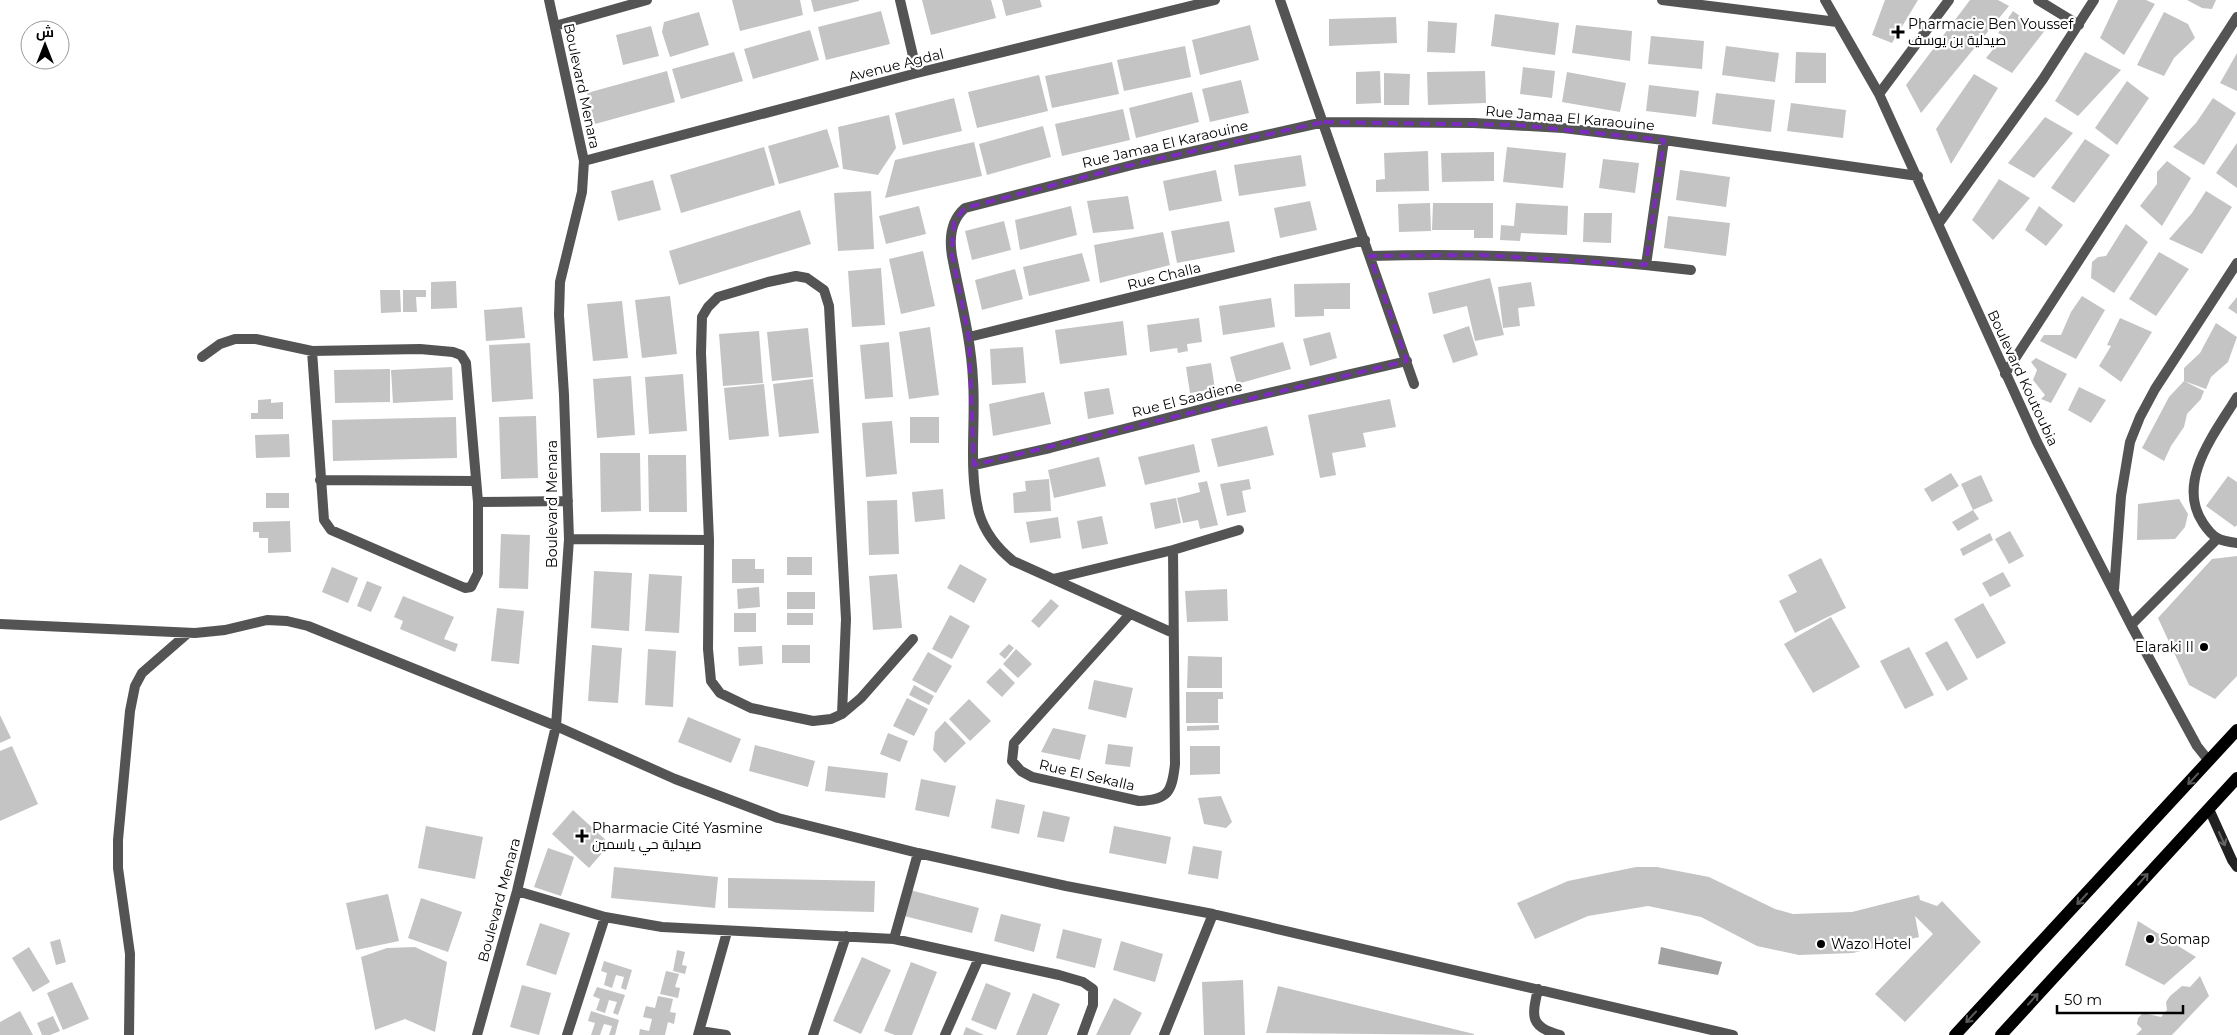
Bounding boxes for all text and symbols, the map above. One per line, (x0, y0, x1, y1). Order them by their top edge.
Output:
place label: Pharmacie Ben Youssef صيدلية بن يوسف (1908, 15, 2075, 49)
north arrow (20, 20, 70, 70)
street label: Boulevard Menara (560, 22, 604, 150)
text: ش (36, 23, 54, 41)
marker: Pharmacie Ben Youssef صيدلية بن يوسف (1892, 26, 1904, 38)
street label: Avenue Agdal (846, 44, 946, 86)
street label: Rue Jamaa El Karaouine (1485, 102, 1655, 134)
street label: Rue Jamaa El Karaouine (1080, 116, 1250, 172)
street label: Rue Challa (1125, 258, 1203, 294)
street label: Boulevard Koutoubia (1984, 307, 2062, 449)
street label: Rue El Saadiene (1130, 377, 1244, 421)
street label: Boulevard Menara (543, 440, 561, 568)
place label: Elaraki II (2135, 638, 2194, 656)
marker: Elaraki II (2198, 641, 2210, 653)
street label: Rue El Sekalla (1037, 755, 1137, 795)
one-way arrow (2187, 773, 2198, 786)
place label: Pharmacie Cité Yasmine صيدلية حي ياسمين (592, 819, 763, 856)
marker: Pharmacie Cité Yasmine صيدلية حي ياسمين (576, 830, 588, 842)
one-way arrow (2217, 831, 2227, 846)
street label: Boulevard Menara (474, 836, 524, 964)
one-way arrow (2137, 873, 2149, 886)
one-way arrow (2076, 892, 2088, 905)
place label: Somap (2160, 930, 2210, 948)
marker: Somap (2144, 933, 2156, 945)
place label: Wazo Hotel (1831, 935, 1911, 953)
marker: Wazo Hotel (1815, 938, 1827, 950)
scale bar (2057, 982, 2183, 1014)
text: 50 m (2064, 990, 2102, 1009)
one-way arrow (2027, 993, 2039, 1006)
one-way arrow (1965, 1011, 1977, 1024)

